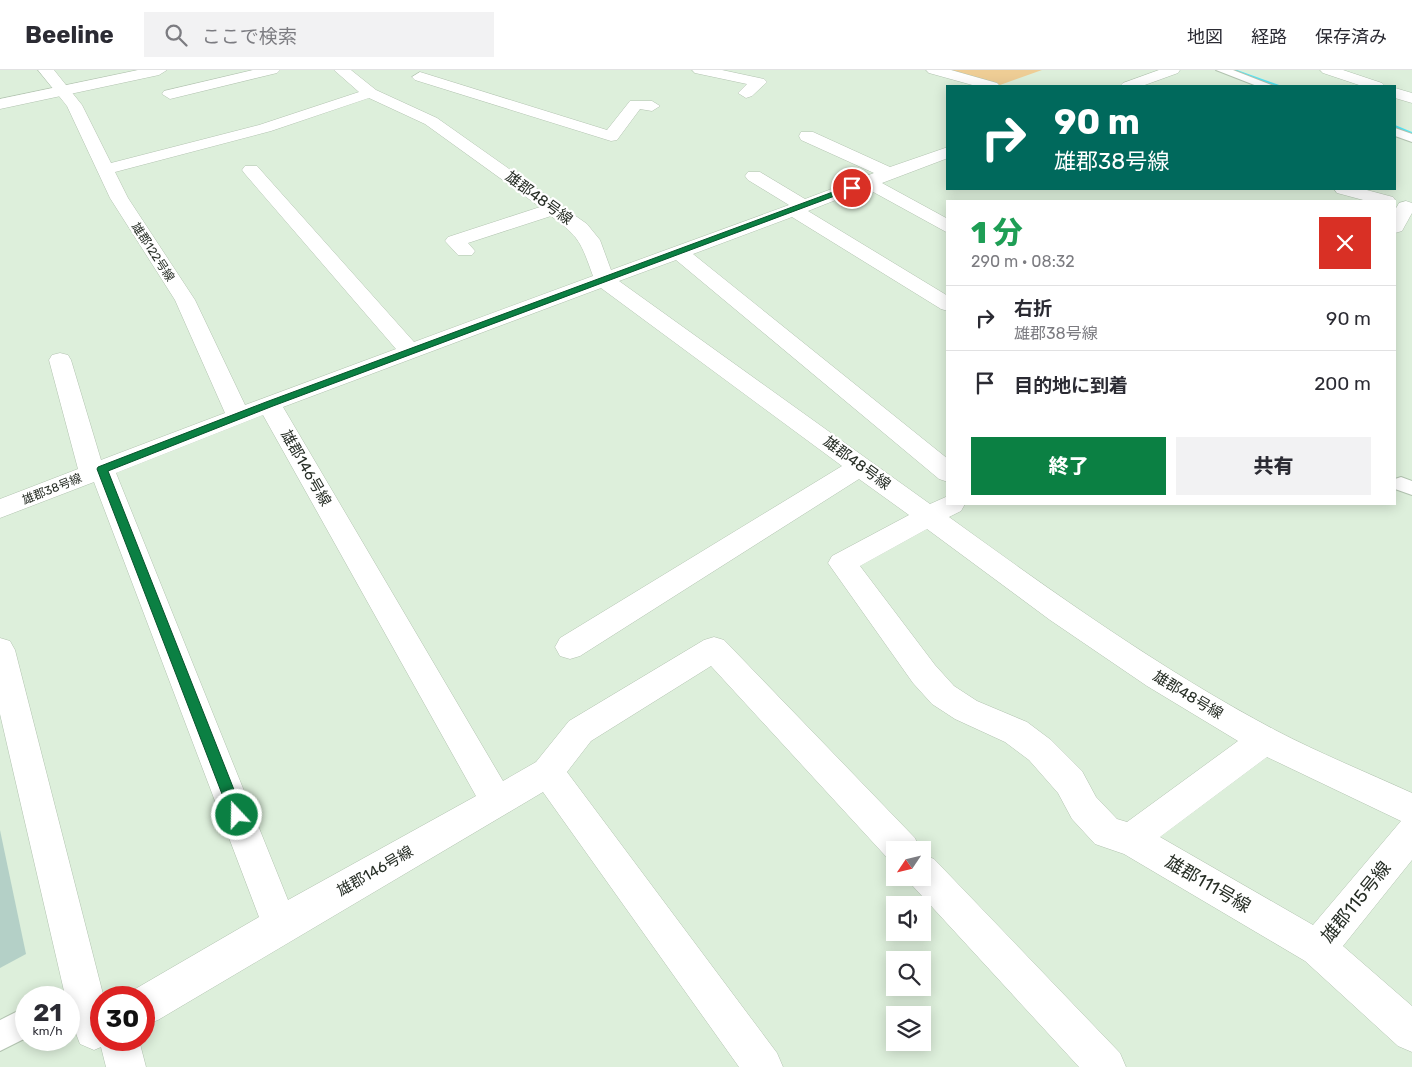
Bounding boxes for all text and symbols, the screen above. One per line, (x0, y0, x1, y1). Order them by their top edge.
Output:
search box (144, 12, 494, 57)
text: Beeline (25, 21, 114, 49)
icon: search (162, 21, 190, 49)
text: ここで検索 (202, 25, 297, 48)
text: 地図 (1187, 26, 1223, 48)
text: 経路 (1251, 26, 1287, 48)
text: 保存済み (1315, 26, 1387, 48)
text: 90 m (1054, 101, 1140, 143)
icon: right (971, 105, 1036, 170)
text: 雄郡38号線 (1054, 148, 1169, 175)
pin (831, 167, 873, 209)
street label: 雄郡48号線 (502, 168, 576, 228)
icon: arrive (838, 174, 866, 202)
text: 1 分 (971, 215, 1023, 251)
button: close (1319, 217, 1371, 269)
street label: 雄郡122号線 (129, 220, 177, 284)
text: 290 m · 08:32 (971, 252, 1075, 271)
text: 右折 (1014, 297, 1052, 320)
icon: right (971, 304, 999, 332)
text: 90 m (1326, 307, 1371, 330)
text: 雄郡38号線 (1014, 324, 1098, 343)
icon: arrive (971, 369, 999, 397)
text: 200 m (1314, 372, 1371, 395)
text: 目的地に到着 (1014, 374, 1128, 397)
street label: 雄郡146号線 (277, 427, 335, 509)
street label: 雄郡48号線 (820, 433, 894, 493)
button: 終了 (971, 437, 1166, 495)
button: 共有 (1176, 437, 1371, 495)
street label: 雄郡38号線 (20, 471, 84, 507)
street label: 雄郡48号線 (1150, 667, 1226, 723)
position arrow (210, 788, 262, 840)
north arrow (886, 841, 931, 886)
map controls (886, 841, 931, 1051)
street label: 雄郡146号線 (334, 842, 416, 900)
street label: 雄郡111号線 (1161, 851, 1255, 917)
street label: 雄郡115号線 (1317, 857, 1395, 947)
button: sound (886, 896, 931, 941)
button: search (886, 951, 931, 996)
speed limit sign: 30 (90, 986, 155, 1051)
text: 21 (33, 998, 62, 1027)
button: layers (886, 1006, 931, 1051)
text: km/h (33, 1024, 62, 1038)

